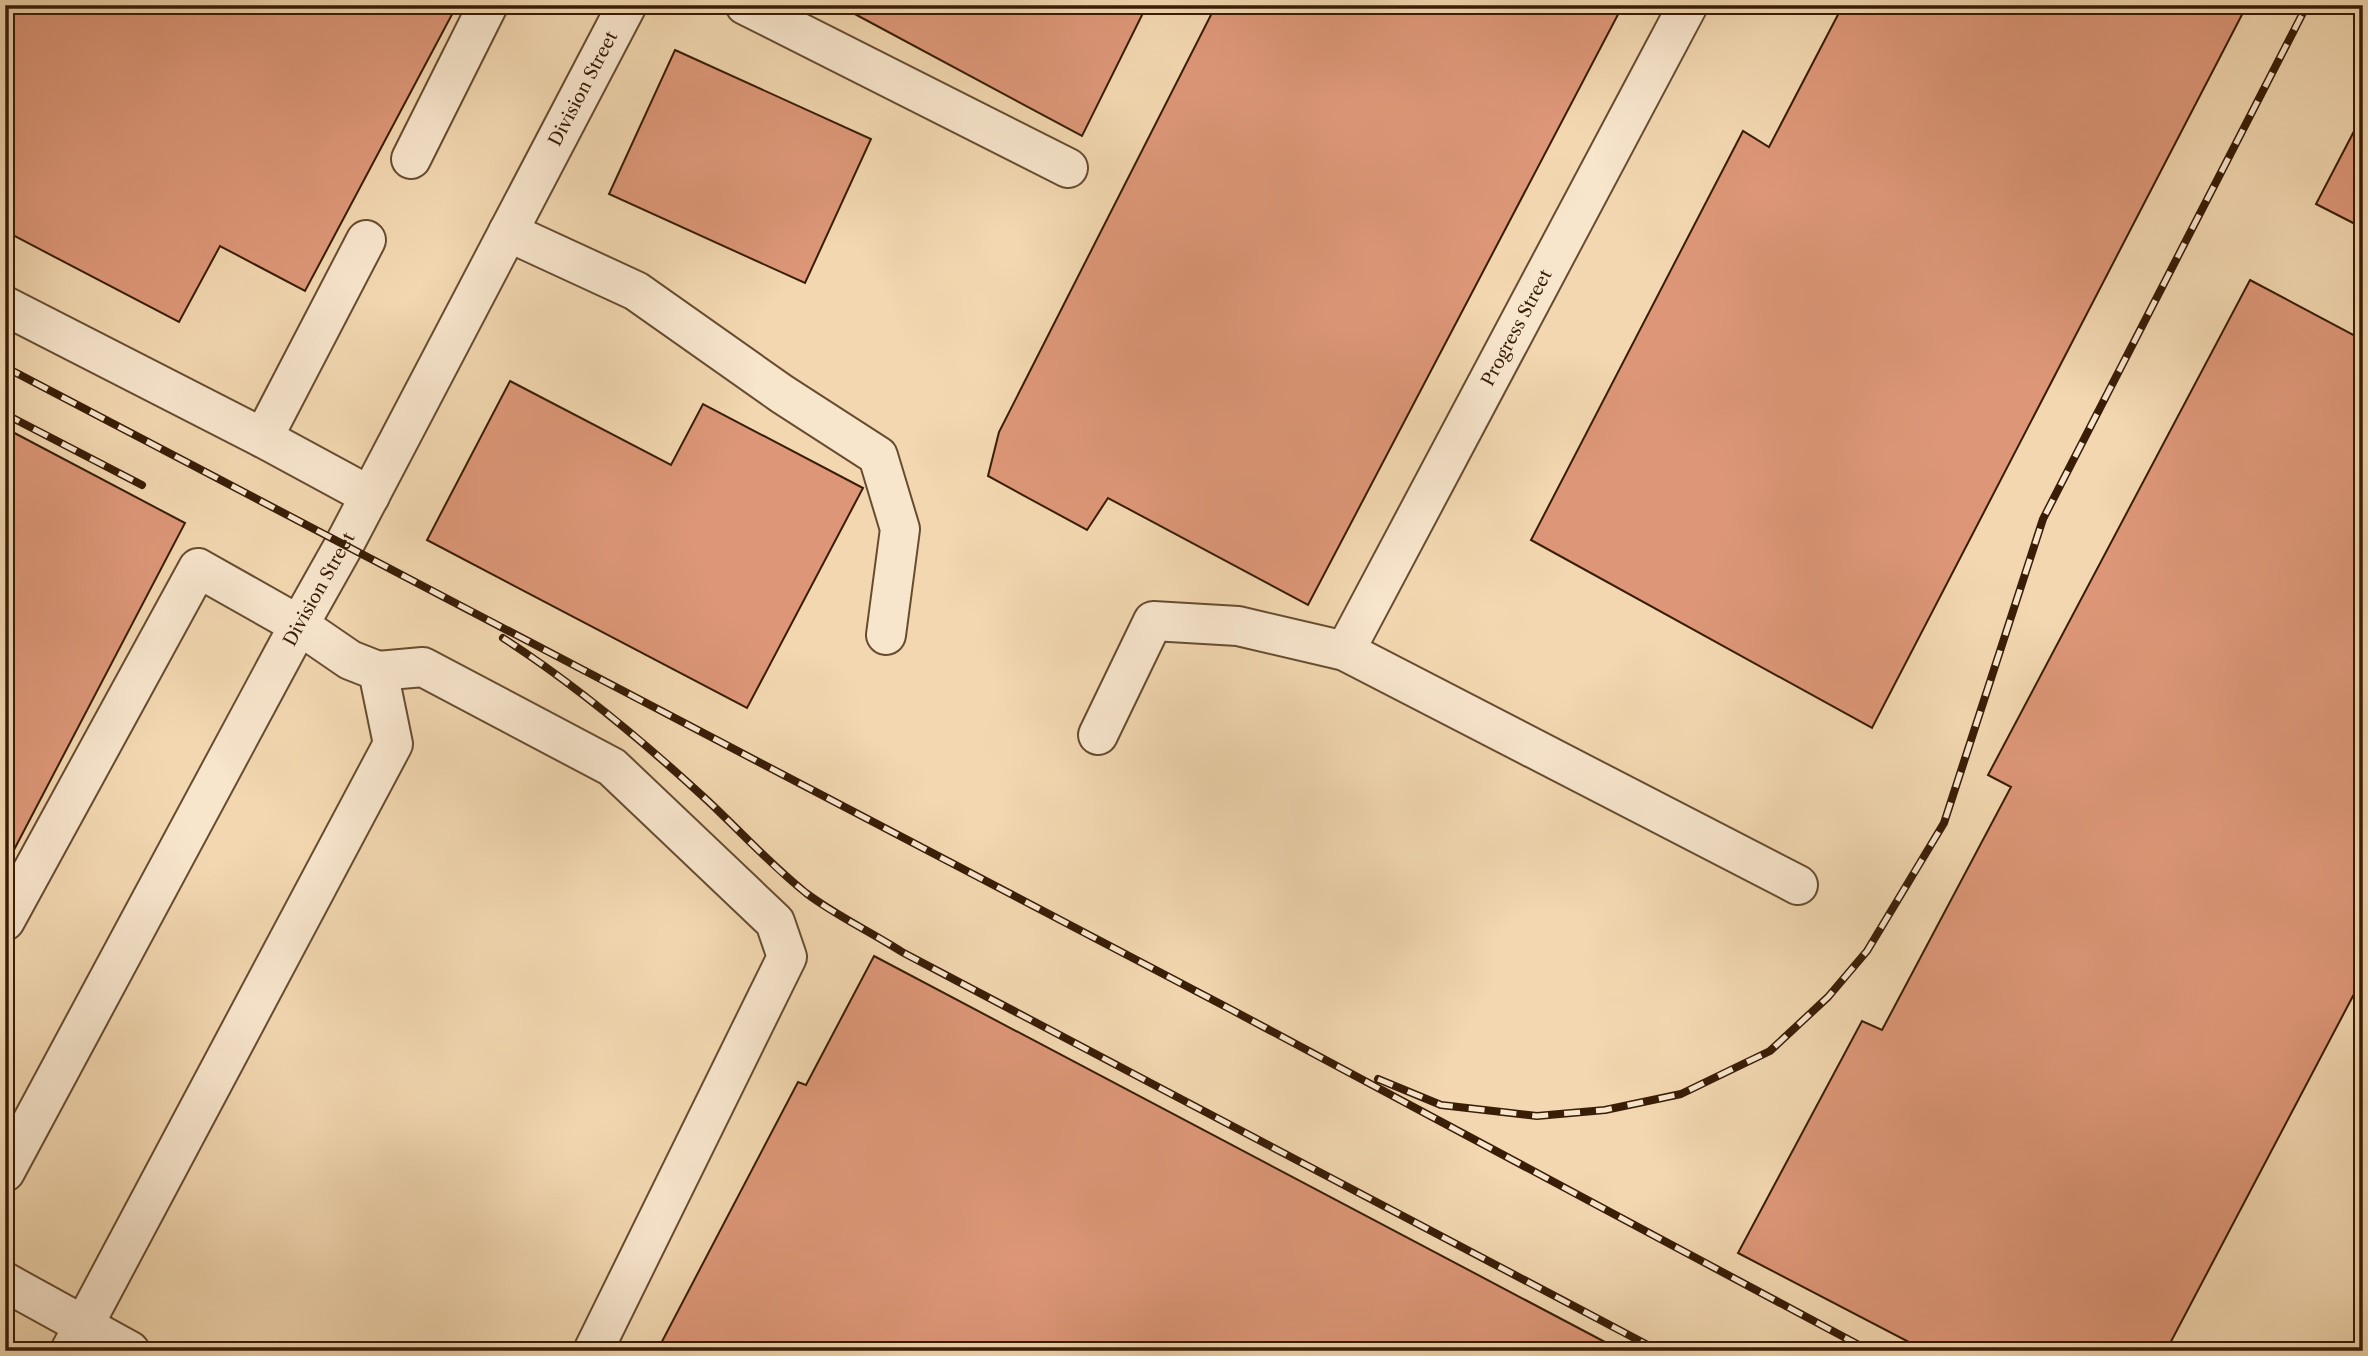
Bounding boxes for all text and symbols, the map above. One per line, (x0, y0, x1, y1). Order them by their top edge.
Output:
street label: Division Street (544, 27, 623, 150)
street label: Progress Street (1477, 265, 1557, 390)
street label: Division Street (279, 528, 360, 650)

